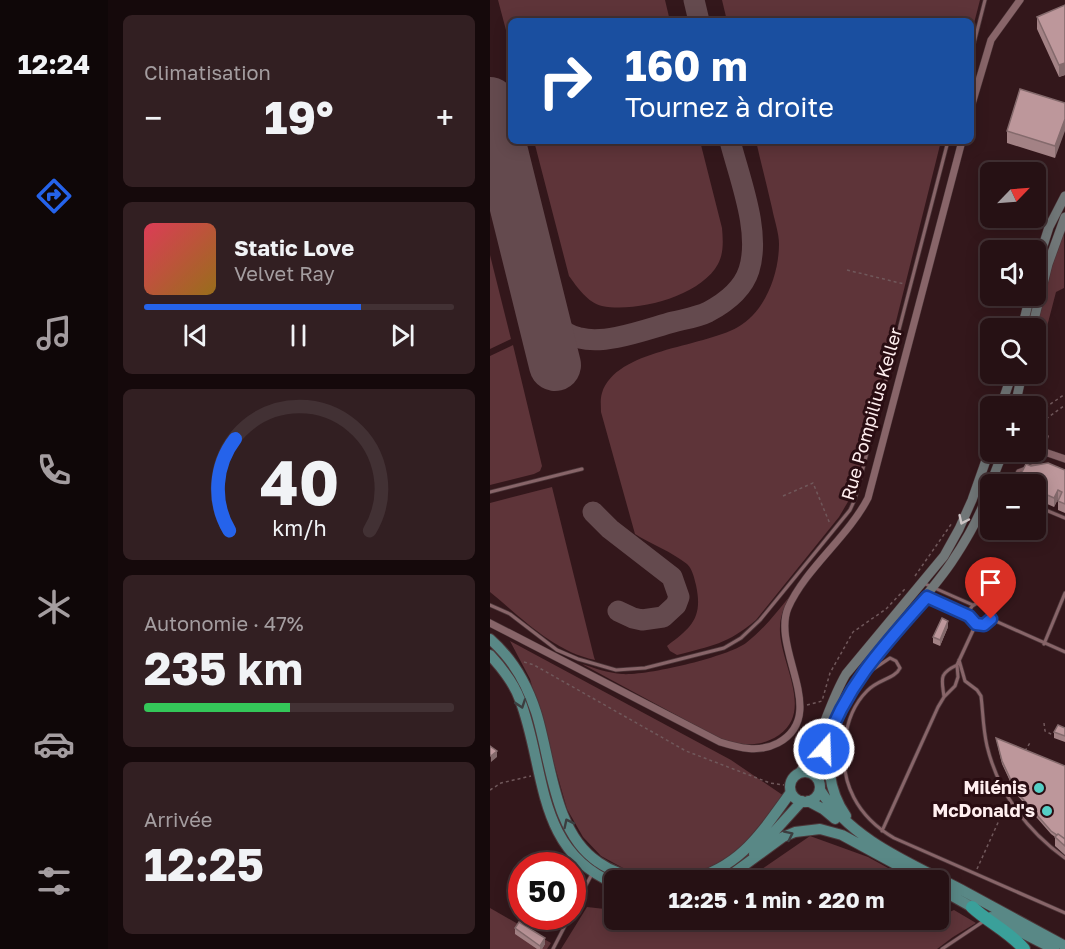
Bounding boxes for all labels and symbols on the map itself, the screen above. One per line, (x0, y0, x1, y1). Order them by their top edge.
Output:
north arrow (980, 162, 1046, 228)
street label: Rue Pompilius Keller (836, 325, 906, 503)
one-way arrow (959, 514, 971, 525)
pin (965, 557, 1016, 619)
one-way arrow (513, 698, 526, 709)
position arrow (792, 717, 856, 781)
place label: Milénis (964, 776, 1027, 798)
marker: Milénis (1032, 781, 1046, 795)
place label: McDonald's (932, 799, 1035, 821)
marker: McDonald's (1040, 804, 1054, 818)
one-way arrow (564, 819, 576, 830)
one-way arrow (783, 831, 794, 843)
speed limit sign: 50 (508, 852, 586, 930)

